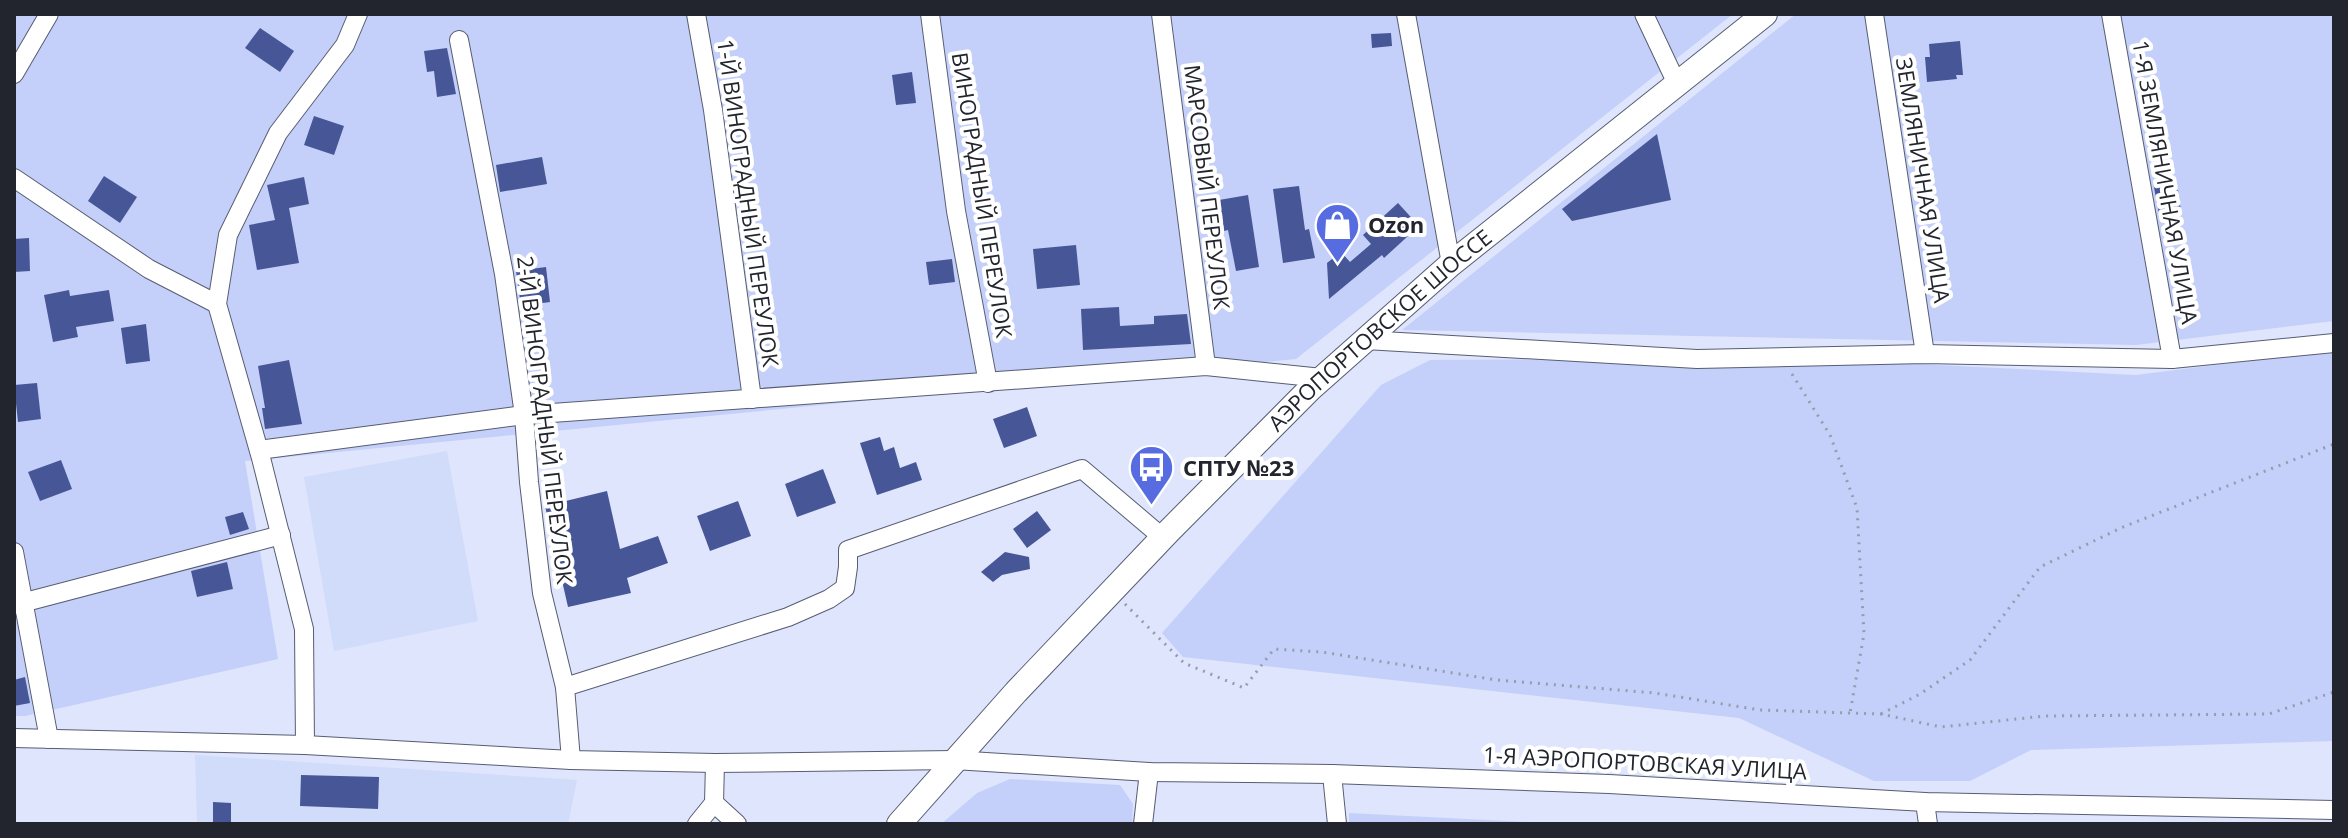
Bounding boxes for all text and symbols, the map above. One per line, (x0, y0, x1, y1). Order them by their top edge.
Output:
street label: 1-Й ВИНОГРАДНЫЙ ПЕРЕУЛОК (711, 37, 787, 369)
street label: 1-Я ЗЕМЛЯНИЧНАЯ УЛИЦА (2126, 38, 2206, 326)
street label: ВИНОГРАДНЫЙ ПЕРЕУЛОК (946, 50, 1020, 340)
street label: ЗЕМЛЯНИЧНАЯ УЛИЦА (1890, 55, 1958, 305)
street label: МАРСОВЫЙ ПЕРЕУЛОК (1178, 63, 1238, 312)
shop icon: Ozon (1313, 201, 1361, 264)
place label: Ozon (1368, 209, 1424, 239)
street label: АЭРОПОРТОВСКОЕ ШОССЕ (1261, 222, 1497, 437)
street label: 2-Й ВИНОГРАДНЫЙ ПЕРЕУЛОК (511, 254, 581, 586)
bus stop icon: СПТУ №23 (1128, 444, 1176, 507)
place label: СПТУ №23 (1183, 452, 1294, 482)
street label: 1-Я АЭРОПОРТОВСКАЯ УЛИЦА (1483, 739, 1808, 785)

